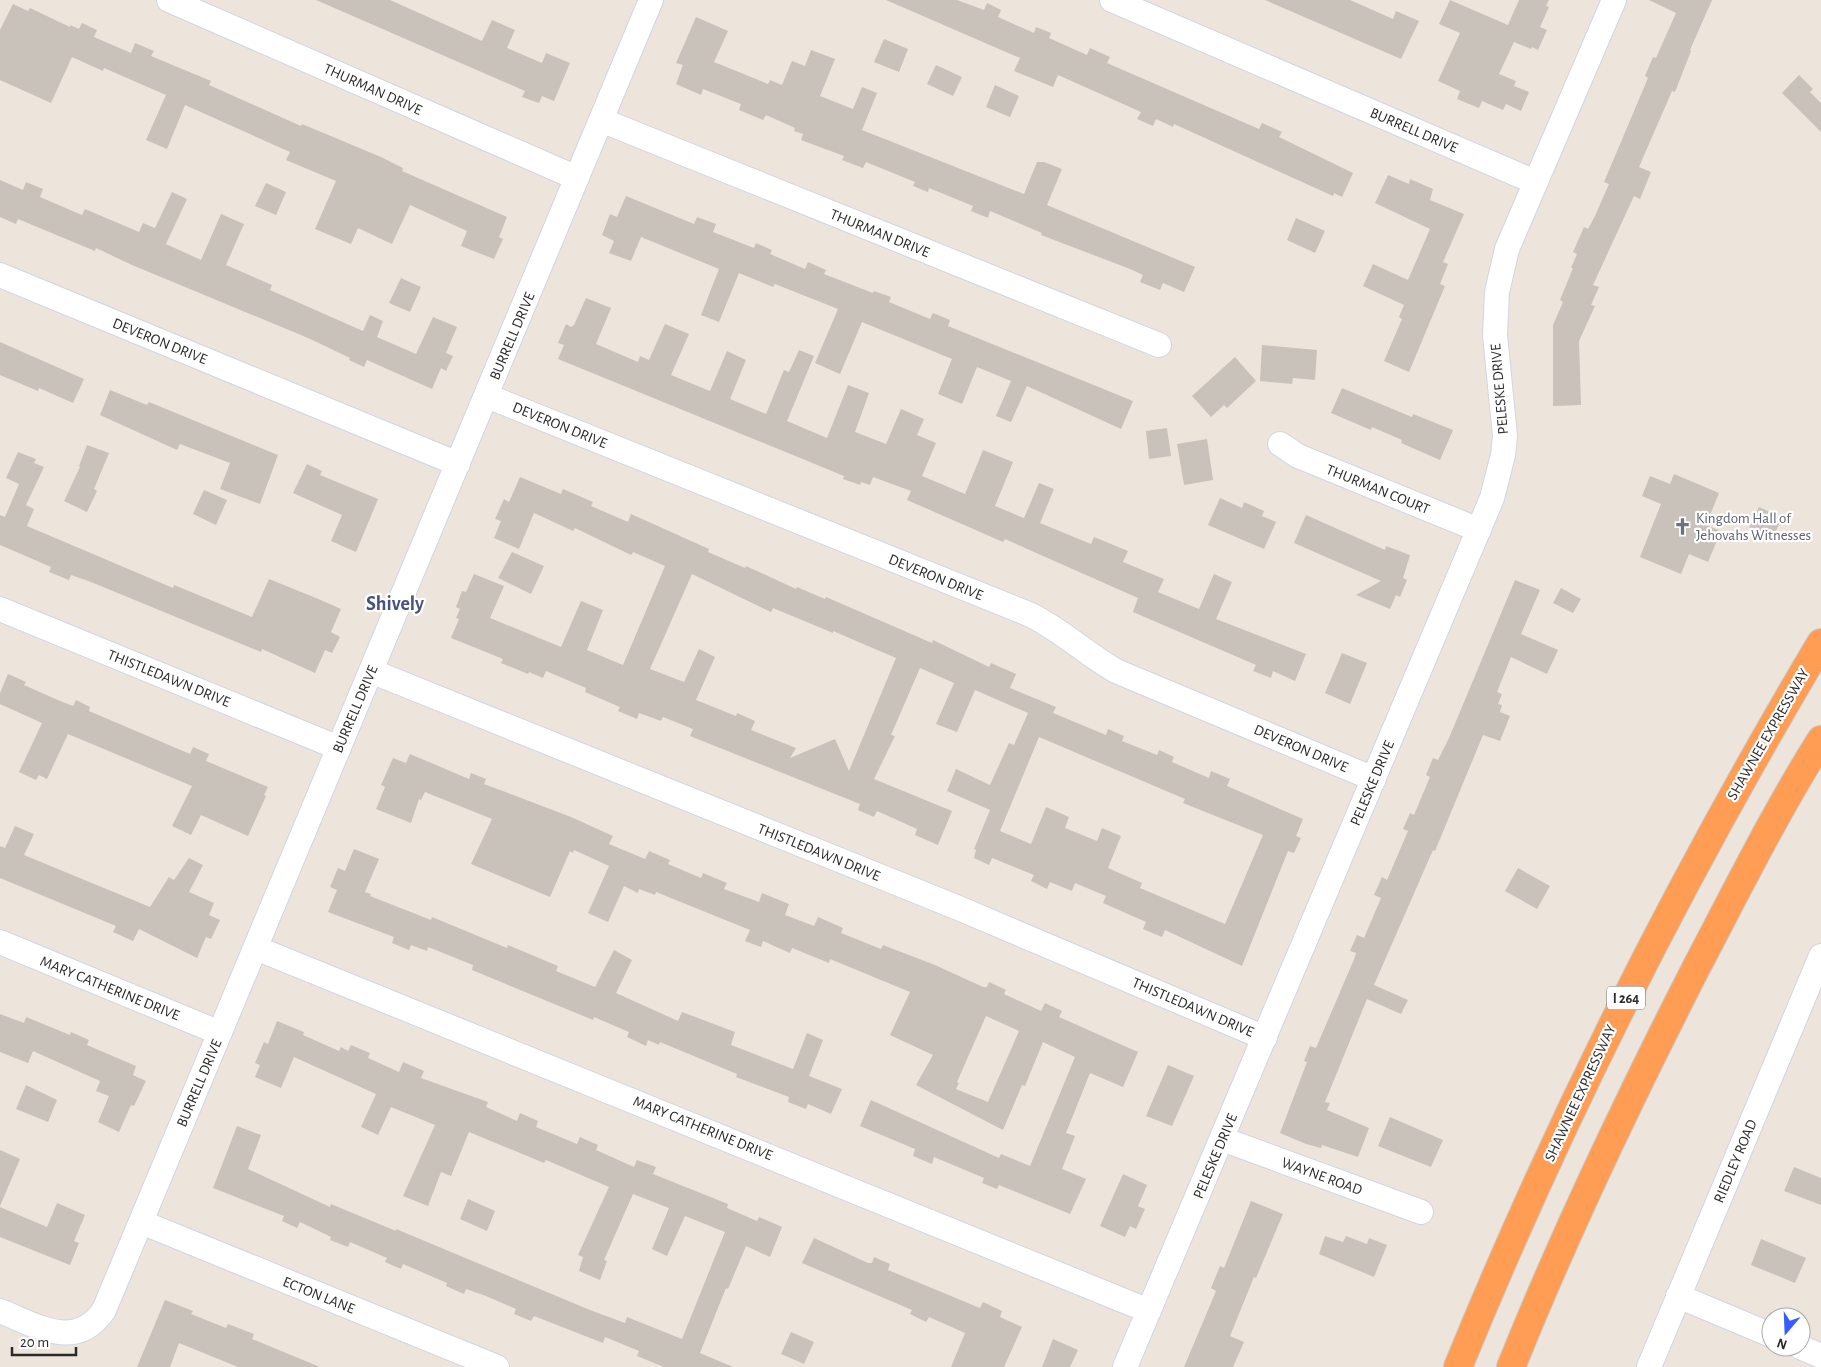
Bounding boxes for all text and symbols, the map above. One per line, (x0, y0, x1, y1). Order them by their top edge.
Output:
street label: THURMAN DRIVE (321, 61, 424, 118)
street label: BURRELL DRIVE (1368, 105, 1460, 156)
street label: THURMAN DRIVE (828, 207, 932, 260)
street label: BURRELL DRIVE (487, 290, 538, 382)
street label: DEVERON DRIVE (110, 316, 209, 367)
street label: PELESKE DRIVE (1488, 343, 1511, 435)
street label: DEVERON DRIVE (510, 400, 609, 451)
street label: THURMAN COURT (1324, 462, 1432, 517)
place label: Kingdom Hall of Jehovahs Witnesses (1696, 511, 1811, 543)
church icon: Kingdom Hall of Jehovahs Witnesses (1672, 517, 1692, 537)
street label: DEVERON DRIVE (886, 552, 985, 603)
district label: Shively (366, 594, 424, 614)
street label: THISTLEDAWN DRIVE (105, 647, 232, 710)
street label: BURRELL DRIVE (330, 663, 381, 755)
street label: SHAWNEE EXPRESSWAY (1725, 666, 1812, 802)
street label: DEVERON DRIVE (1252, 722, 1350, 775)
street label: PELESKE DRIVE (1348, 738, 1397, 828)
street label: THISTLEDAWN DRIVE (755, 821, 882, 884)
street label: MARY CATHERINE DRIVE (38, 954, 182, 1023)
street label: THISTLEDAWN DRIVE (1130, 975, 1256, 1040)
road number: I 264 (1607, 986, 1645, 1010)
street label: SHAWNEE EXPRESSWAY (1542, 1023, 1619, 1164)
street label: BURRELL DRIVE (174, 1037, 225, 1129)
street label: MARY CATHERINE DRIVE (631, 1094, 775, 1163)
street label: PELESKE DRIVE (1191, 1111, 1240, 1201)
street label: RIEDLEY ROAD (1711, 1117, 1760, 1205)
street label: WAYNE ROAD (1279, 1155, 1364, 1198)
street label: ECTON LANE (281, 1274, 357, 1317)
north arrow (1761, 1307, 1811, 1357)
scale bar (12, 1324, 76, 1356)
text: 20 m (20, 1335, 49, 1350)
text: N (1775, 1335, 1789, 1352)

